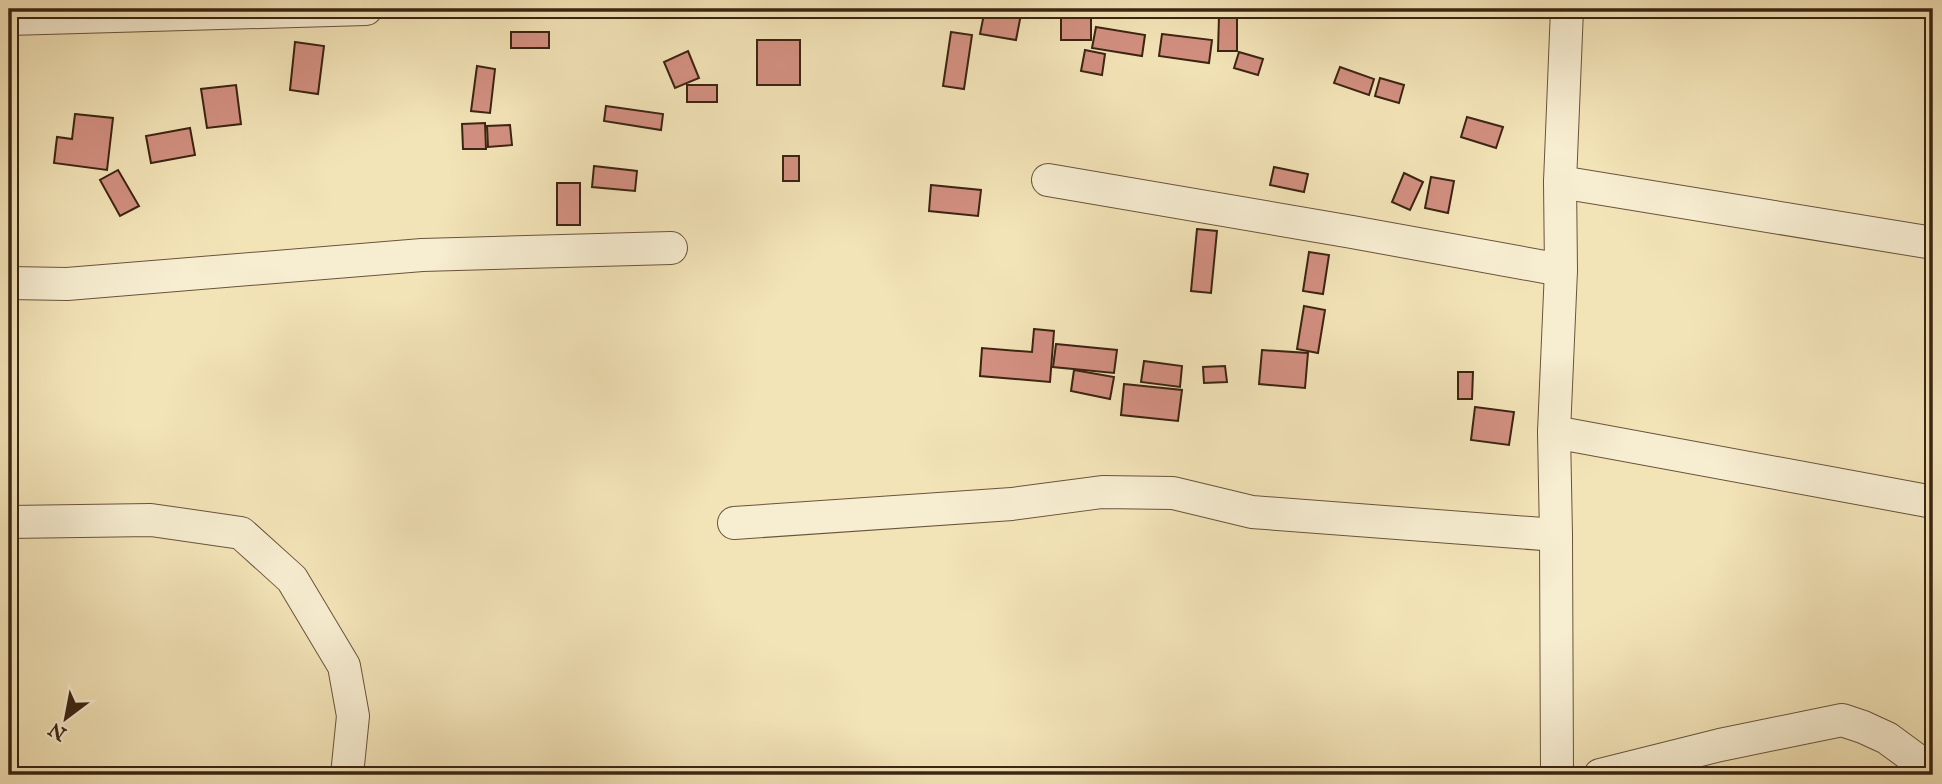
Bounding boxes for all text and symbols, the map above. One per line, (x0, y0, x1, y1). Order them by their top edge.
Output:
north arrow (32, 682, 102, 752)
text: N (44, 716, 72, 746)

